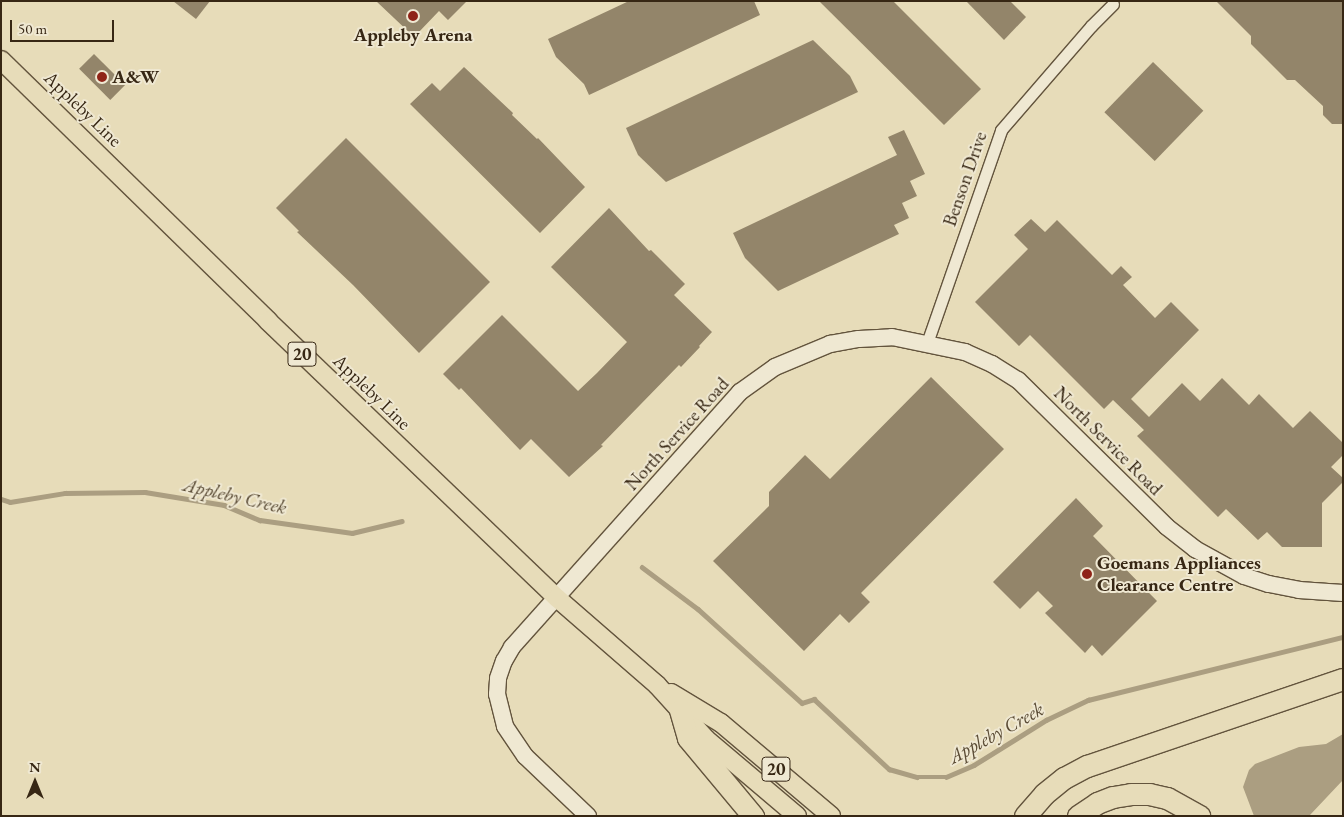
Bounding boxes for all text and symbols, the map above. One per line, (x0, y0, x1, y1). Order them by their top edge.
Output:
scale bar (12, 10, 116, 42)
marker: Appleby Arena (407, 10, 419, 22)
text: 50 m (18, 19, 47, 38)
place label: Appleby Arena (353, 24, 473, 46)
street label: Appleby Line (39, 66, 127, 152)
place label: A&W (112, 66, 159, 88)
marker: A&W (96, 71, 108, 83)
street label: Benson Drive (938, 129, 992, 229)
road number: 20 (287, 338, 317, 369)
street label: Appleby Line (328, 349, 416, 435)
street label: North Service Road (620, 373, 734, 495)
street label: North Service Road (1049, 382, 1167, 500)
water label: Appleby Creek (181, 472, 289, 520)
place label: Goemans Appliances Clearance Centre (1097, 552, 1261, 596)
marker: Goemans Appliances Clearance Centre (1081, 568, 1093, 580)
water label: Appleby Creek (944, 697, 1048, 769)
road number: 20 (761, 754, 791, 784)
north arrow (10, 757, 60, 807)
text: N (29, 758, 41, 776)

